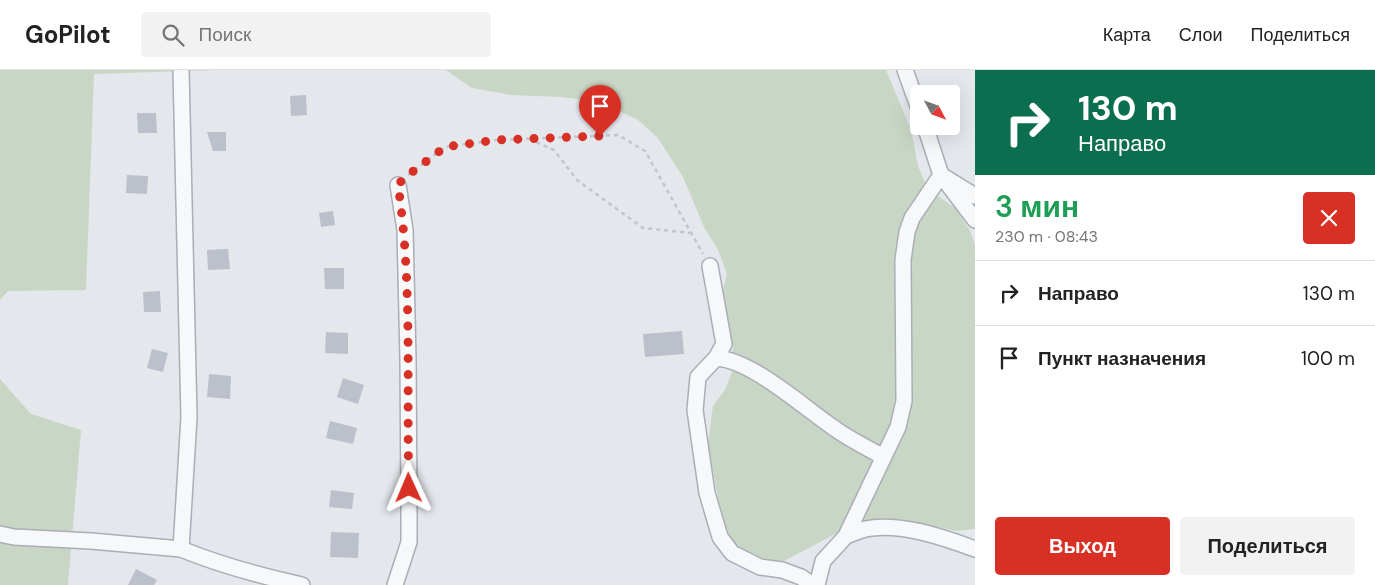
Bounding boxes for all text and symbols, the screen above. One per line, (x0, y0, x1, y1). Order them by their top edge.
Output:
search box (141, 12, 491, 57)
text: GoPilot (25, 19, 111, 50)
icon: search (159, 21, 187, 49)
text: Поиск (199, 22, 251, 47)
text: Карта (1103, 23, 1151, 47)
text: Слои (1179, 23, 1223, 47)
text: Поделиться (1251, 23, 1350, 47)
pin (579, 85, 621, 136)
north arrow (910, 85, 960, 135)
map controls (910, 85, 960, 135)
text: 130 m (1078, 85, 1178, 131)
icon: right (995, 90, 1060, 155)
icon: arrive (586, 92, 614, 120)
text: Направо (1078, 129, 1166, 158)
text: 3 мин (995, 187, 1079, 226)
button: close (1303, 192, 1355, 244)
text: 230 m · 08:43 (995, 226, 1098, 247)
icon: right (995, 279, 1023, 307)
text: Направо (1038, 281, 1119, 306)
text: 130 m (1303, 281, 1355, 306)
icon: arrive (995, 344, 1023, 372)
text: Пункт назначения (1038, 346, 1206, 371)
text: 100 m (1301, 346, 1355, 371)
position arrow (382, 461, 434, 513)
button: Выход (995, 517, 1170, 575)
button: Поделиться (1180, 517, 1355, 575)

